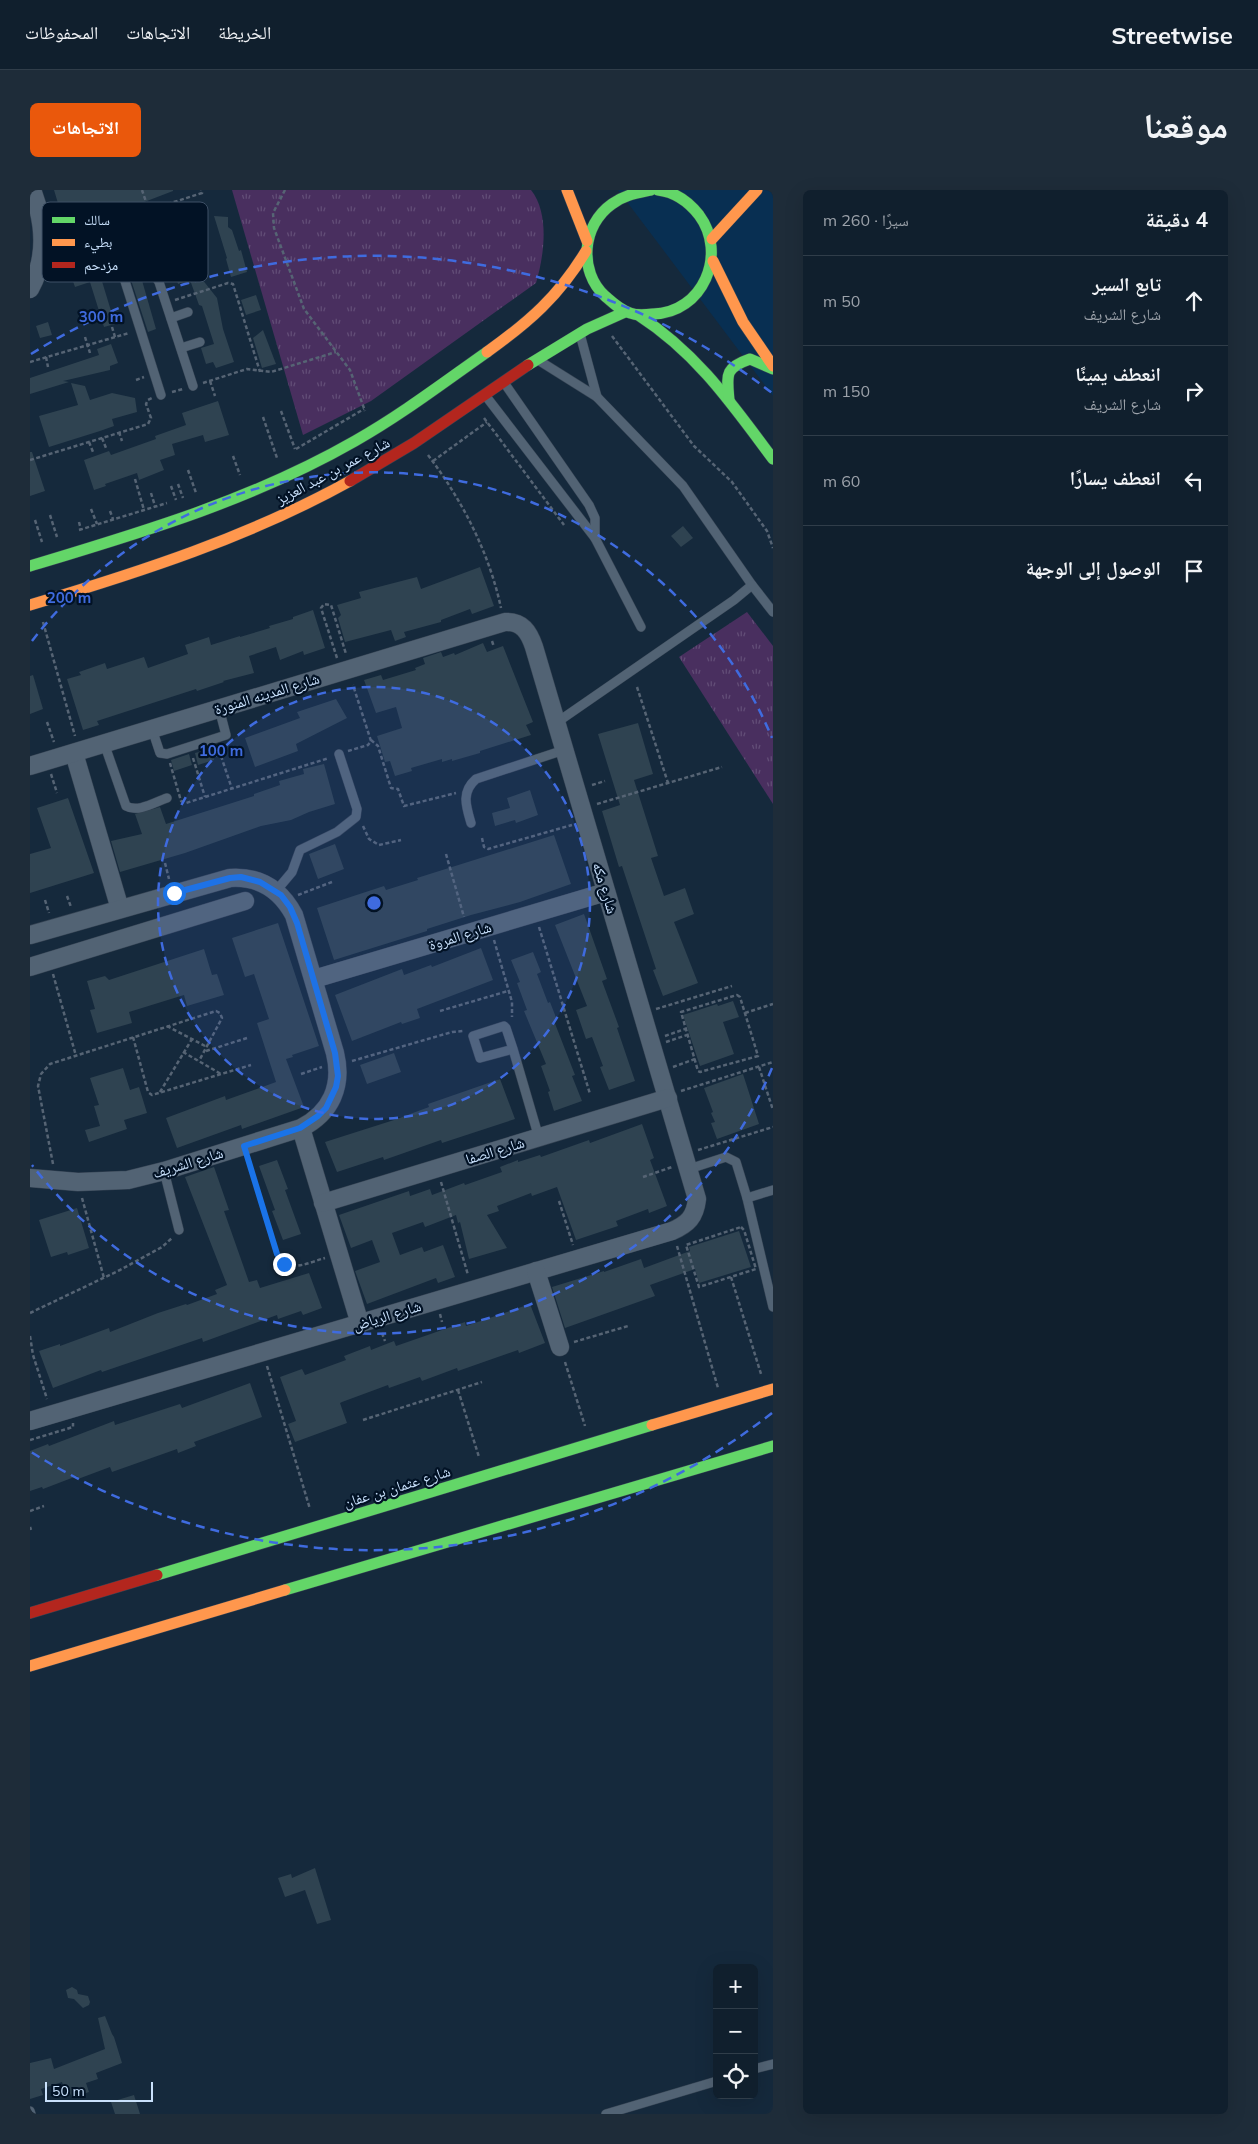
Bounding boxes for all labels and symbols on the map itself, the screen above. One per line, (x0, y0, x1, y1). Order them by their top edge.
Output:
legend (42, 202, 208, 282)
text: سالك (84, 211, 110, 229)
text: بطيء (84, 233, 113, 254)
text: مزدحم (84, 256, 118, 275)
text: 300 m (79, 307, 123, 326)
street label: شارع عمر بن عبد العزيز (272, 432, 394, 510)
text: 200 m (47, 588, 91, 607)
street label: شارع المدينه المنورة (212, 668, 322, 719)
text: 100 m (199, 741, 243, 760)
street label: شارع مكه (588, 860, 622, 916)
route start (163, 882, 186, 905)
centre of rings (365, 894, 383, 912)
street label: شارع المروة (426, 917, 494, 955)
street label: شارع الصفا (463, 1133, 527, 1169)
street label: شارع الشريف (150, 1143, 226, 1183)
route end (273, 1253, 296, 1276)
street label: شارع الرياض (350, 1296, 424, 1336)
street label: شارع عثمان بن عفان (341, 1461, 453, 1513)
scale bar (45, 2079, 152, 2102)

